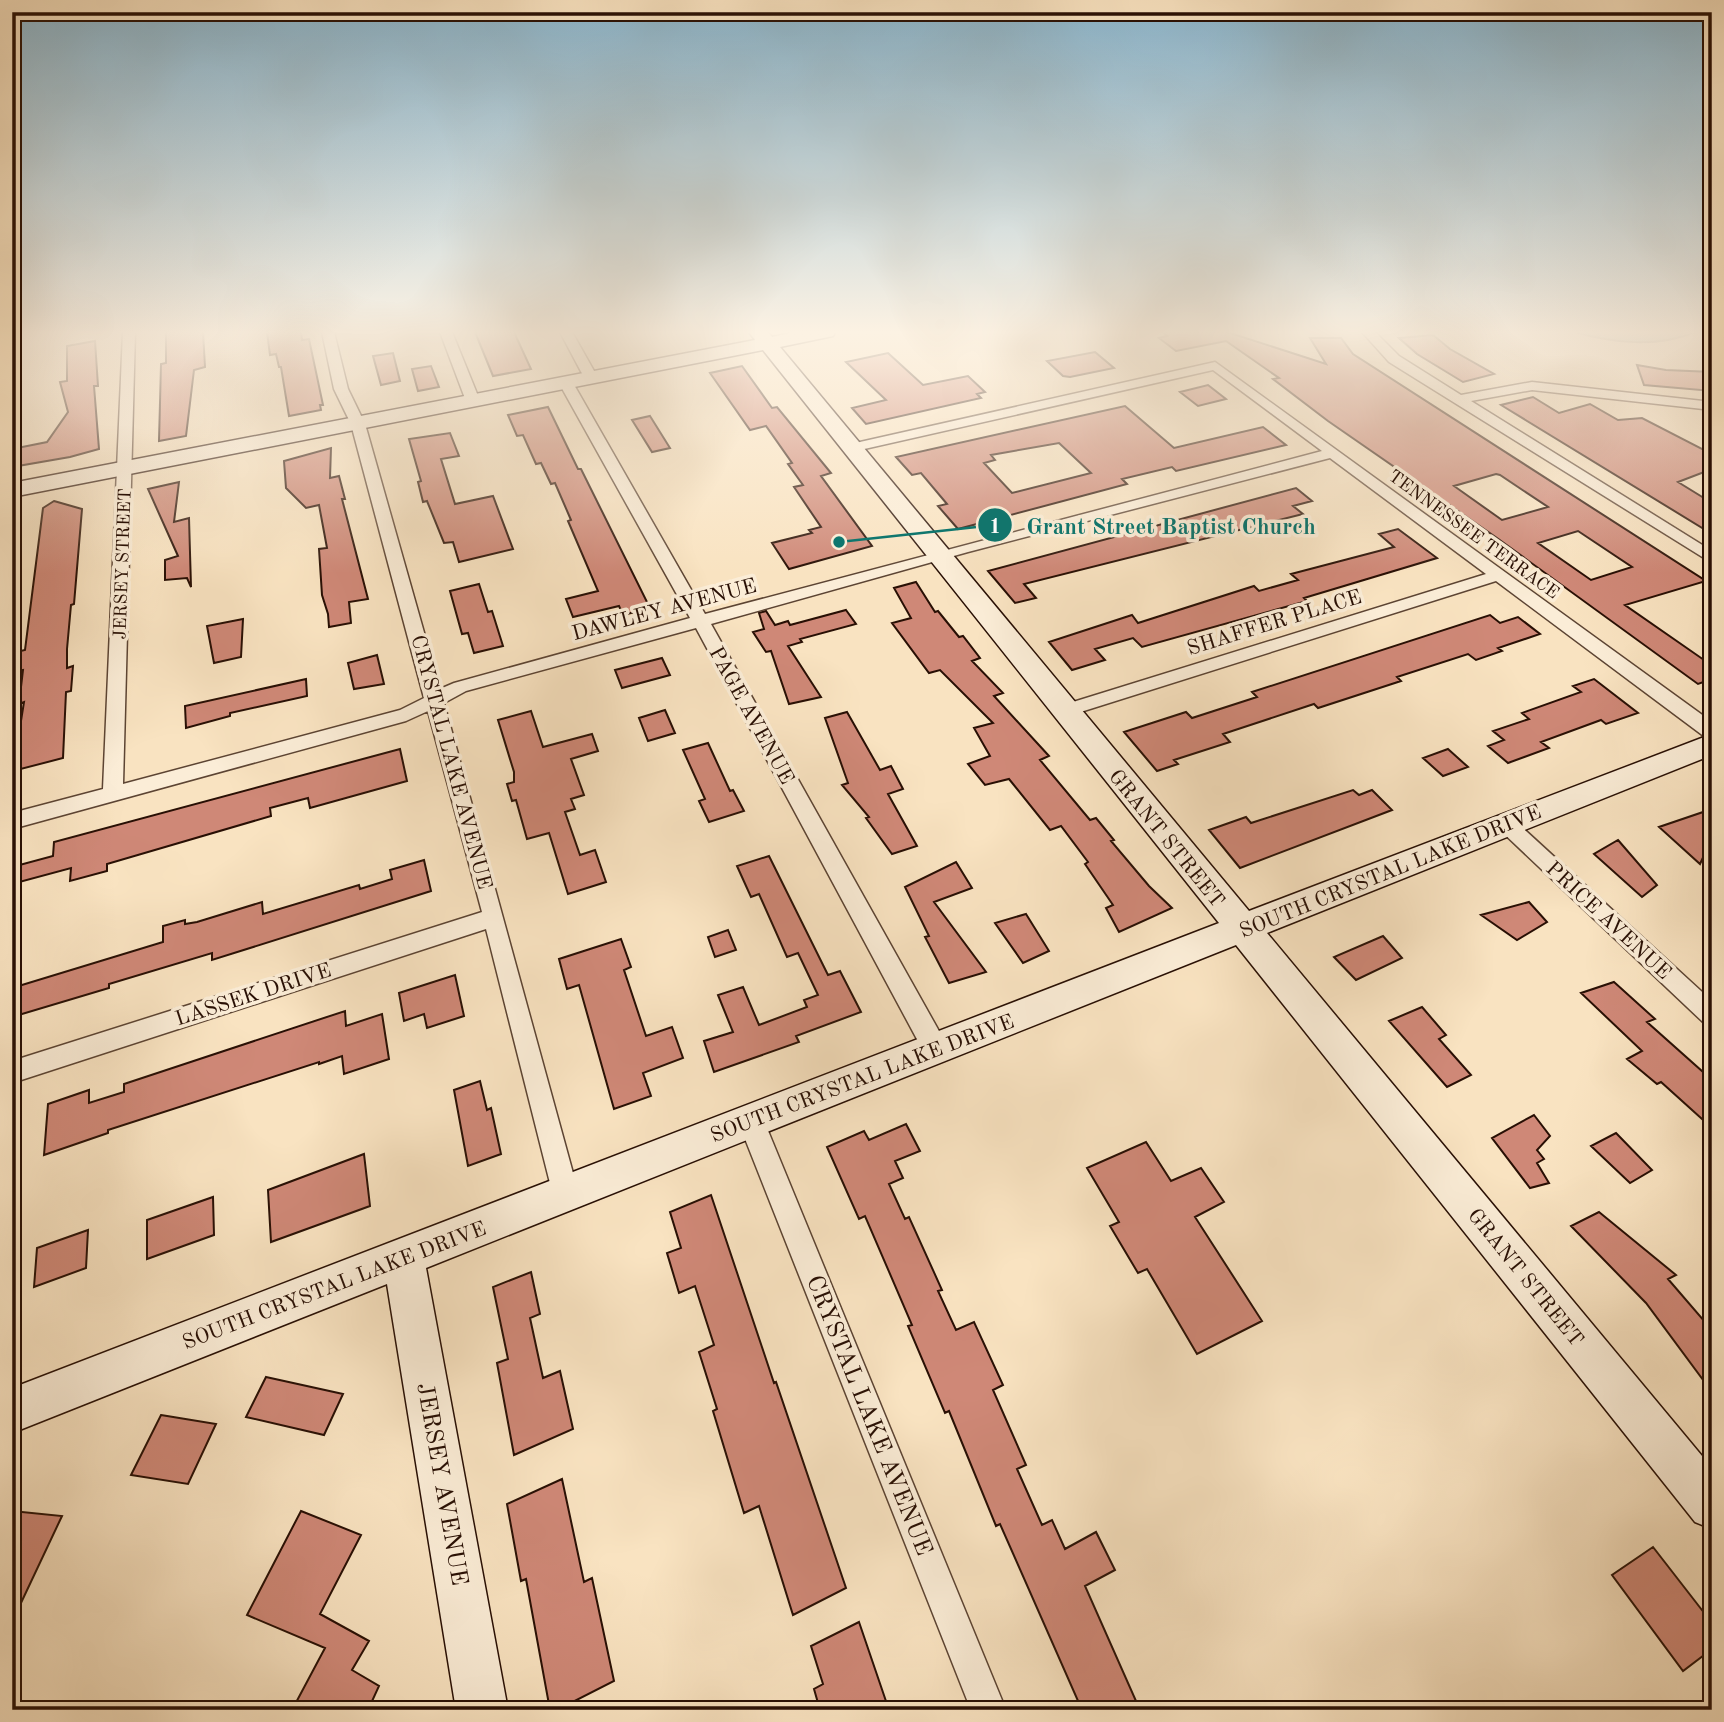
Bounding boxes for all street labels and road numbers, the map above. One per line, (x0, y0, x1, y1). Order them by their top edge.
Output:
street label: TENNESSEE TERRACE (1385, 467, 1562, 603)
street label: JERSEY STREET (111, 488, 135, 640)
street label: DAWLEY AVENUE (570, 576, 759, 645)
street label: SHAFFER PLACE (1185, 587, 1364, 660)
street label: CRYSTAL LAKE AVENUE (406, 633, 495, 892)
street label: PAGE AVENUE (704, 643, 797, 788)
street label: GRANT STREET (1104, 766, 1228, 912)
street label: SOUTH CRYSTAL LAKE DRIVE (1237, 802, 1544, 943)
street label: PRICE AVENUE (1541, 858, 1675, 984)
street label: LASSEK DRIVE (173, 960, 334, 1031)
street label: SOUTH CRYSTAL LAKE DRIVE (708, 1012, 1017, 1147)
street label: GRANT STREET (1463, 1205, 1587, 1351)
street label: SOUTH CRYSTAL LAKE DRIVE (180, 1219, 489, 1354)
street label: CRYSTAL LAKE AVENUE (801, 1272, 935, 1559)
street label: JERSEY AVENUE (411, 1381, 471, 1588)

